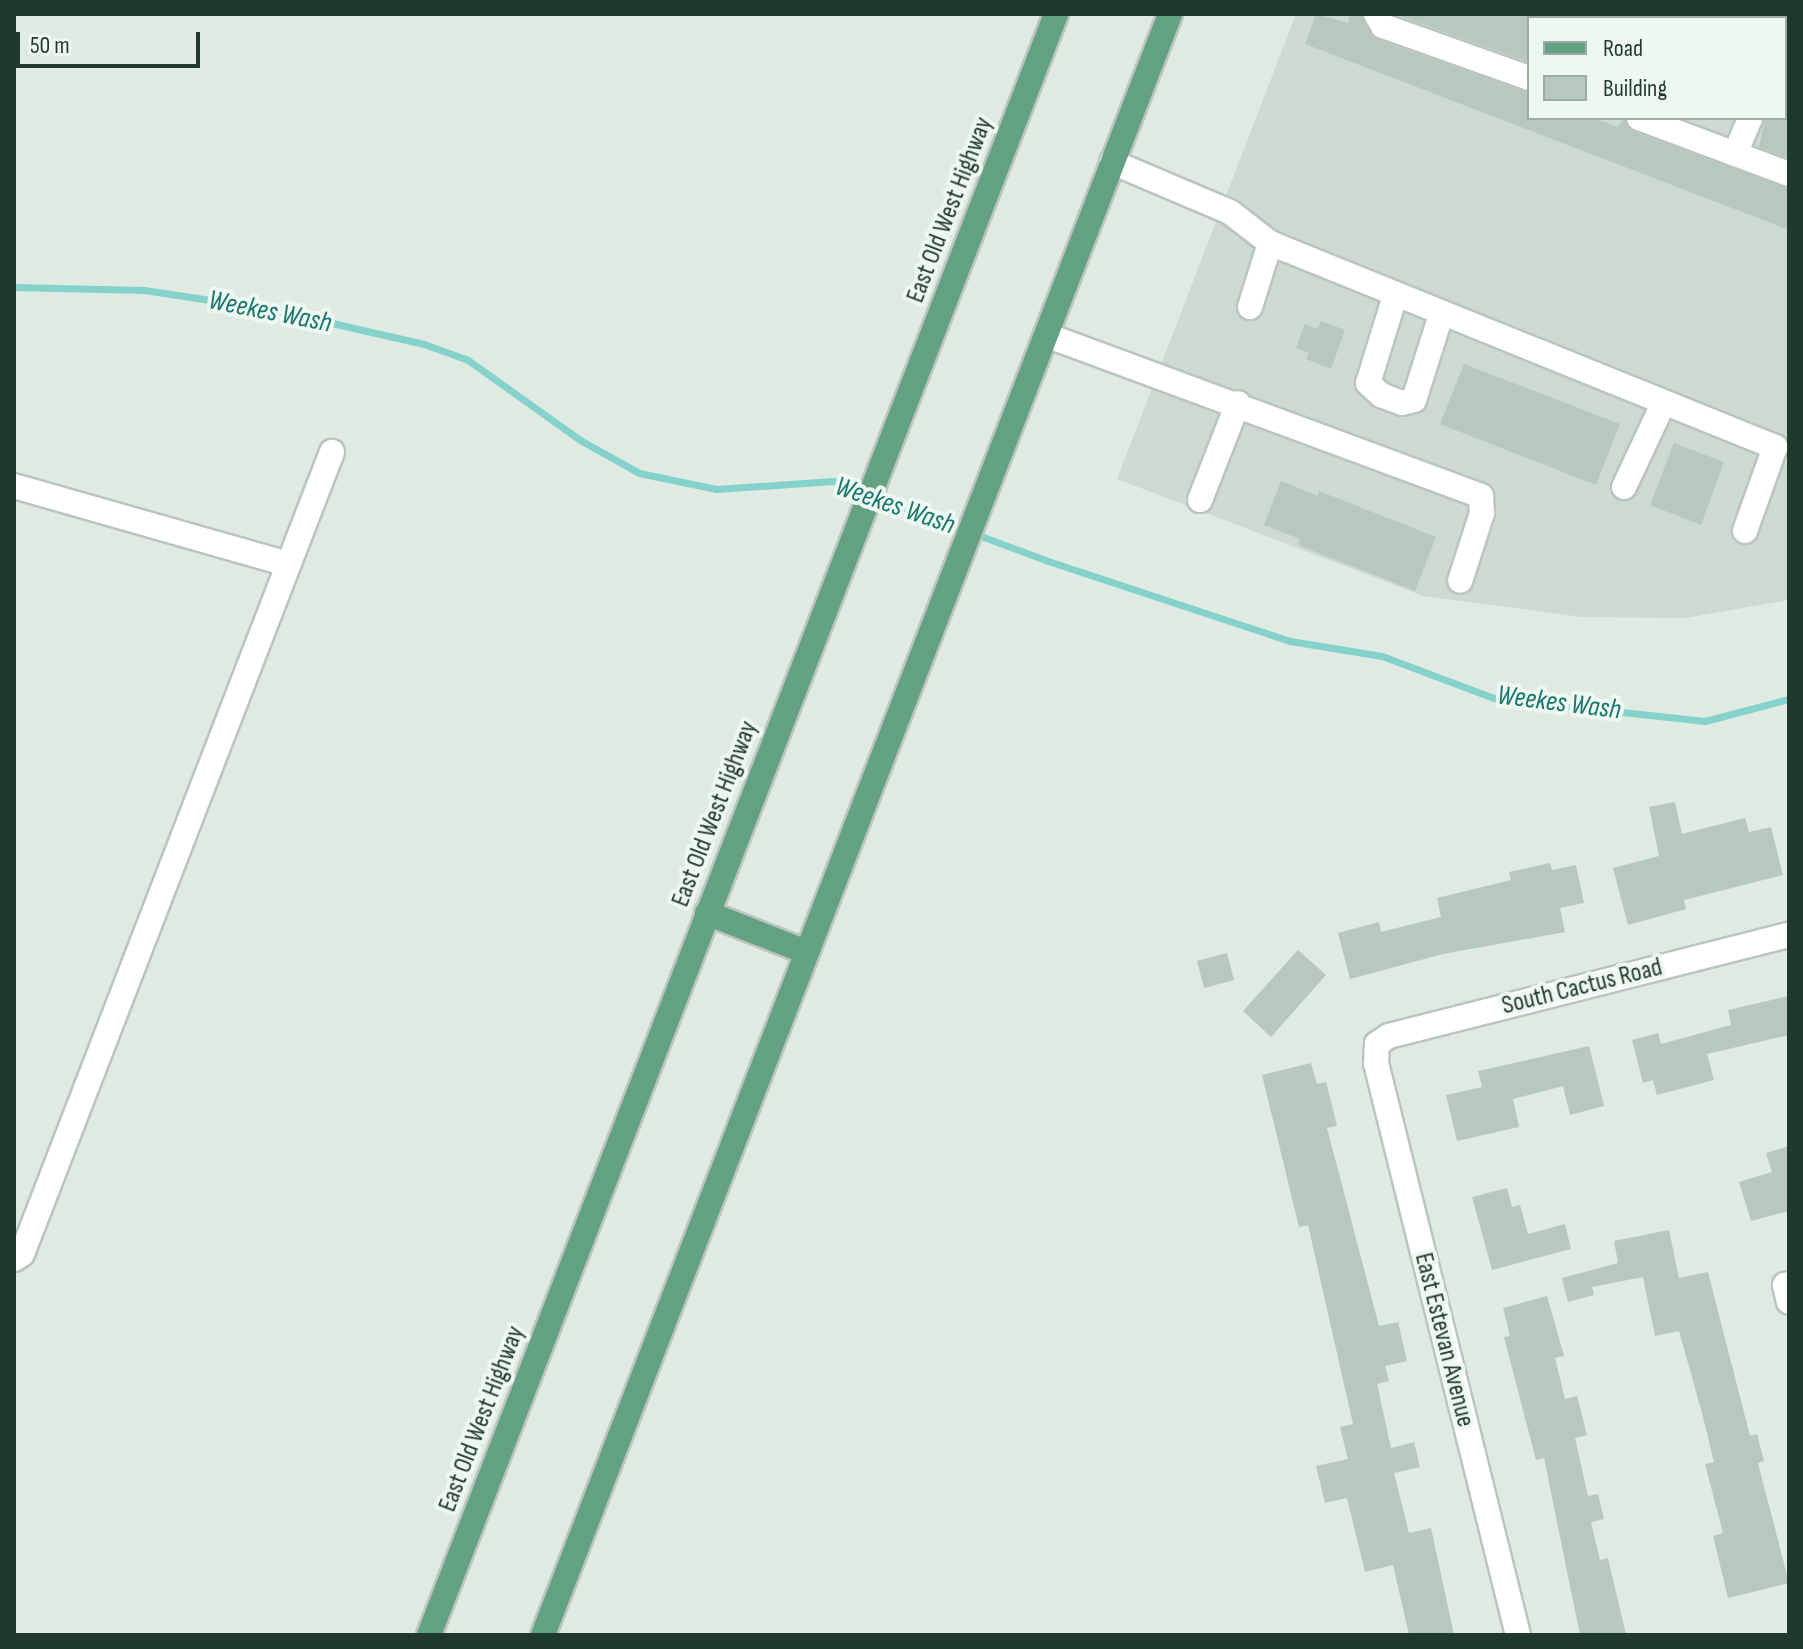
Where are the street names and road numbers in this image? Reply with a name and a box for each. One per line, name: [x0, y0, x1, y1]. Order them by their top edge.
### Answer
street label: East Old West Highway: [900, 113, 1000, 307]
street label: East Old West Highway: [665, 717, 765, 911]
street label: South Cactus Road: [1499, 952, 1665, 1022]
street label: East Estevan Avenue: [1407, 1250, 1481, 1430]
street label: East Old West Highway: [432, 1322, 532, 1516]

